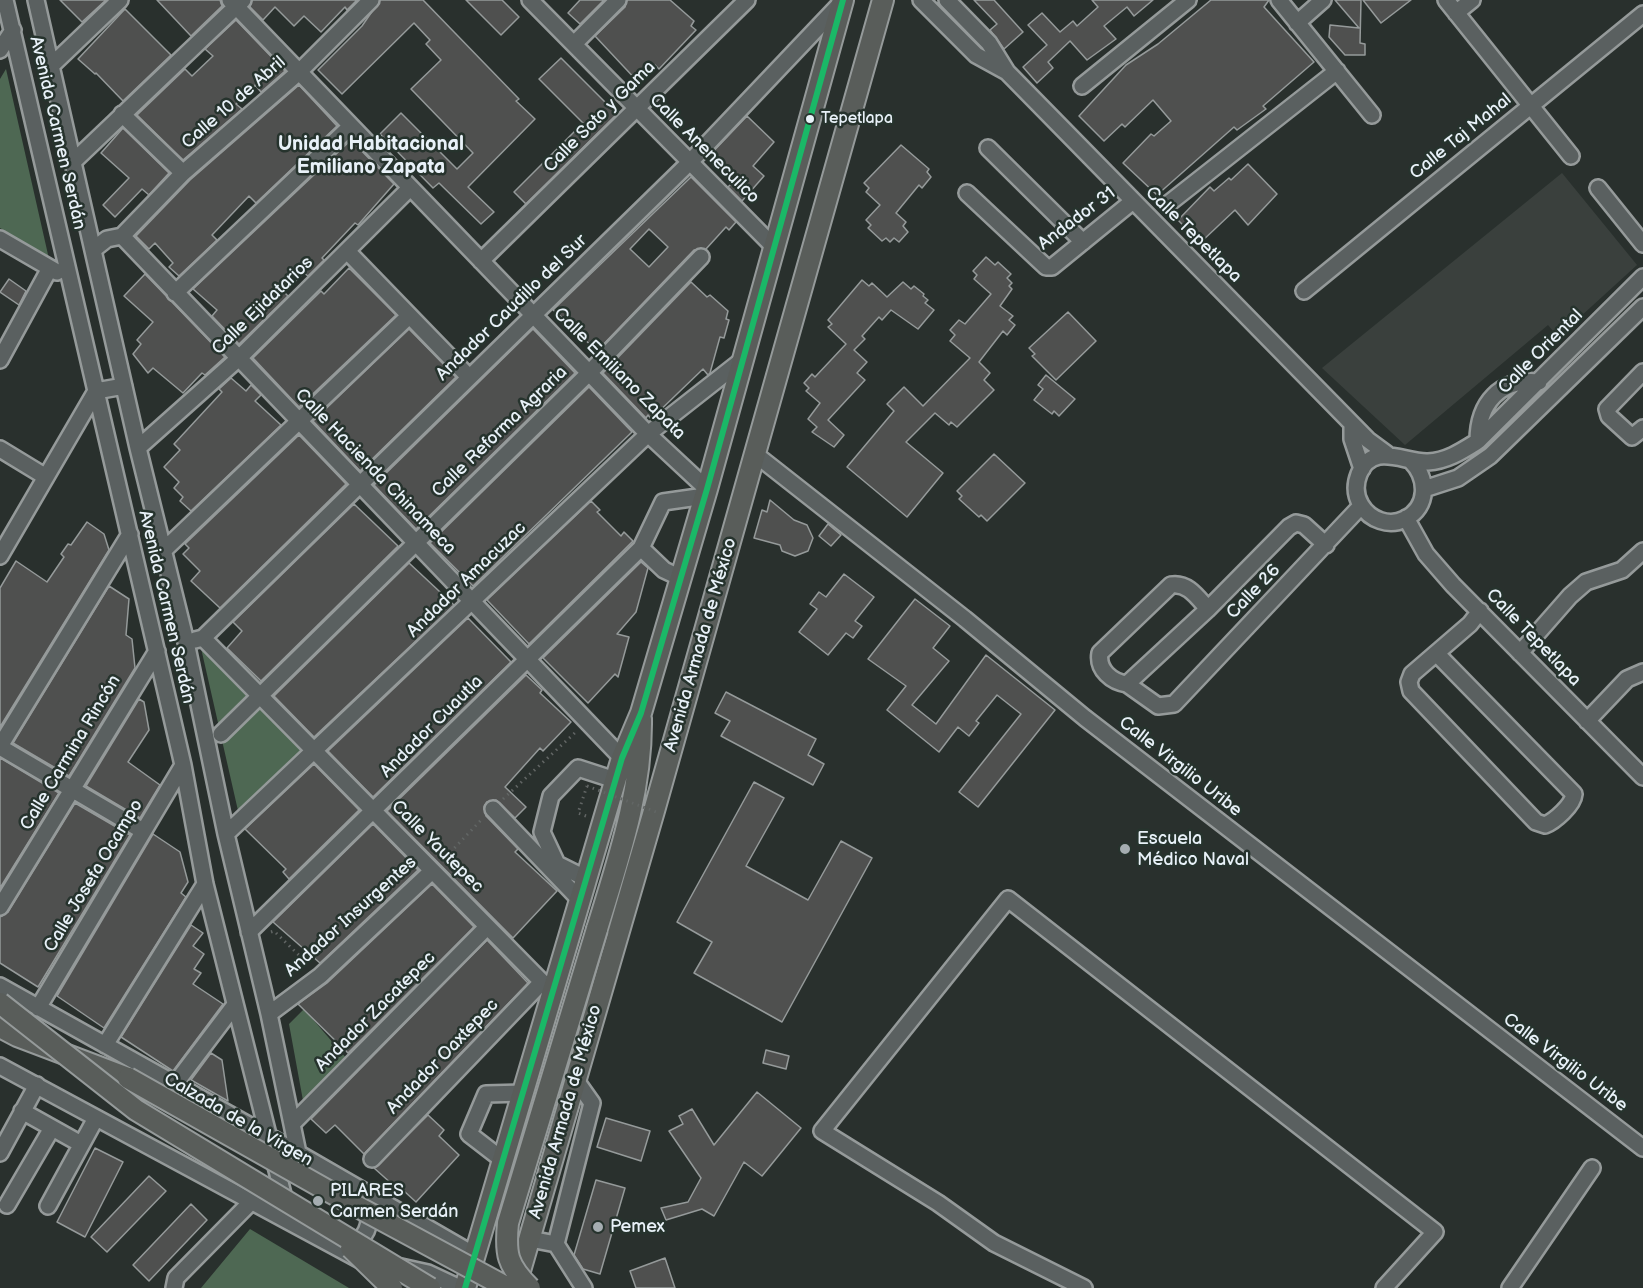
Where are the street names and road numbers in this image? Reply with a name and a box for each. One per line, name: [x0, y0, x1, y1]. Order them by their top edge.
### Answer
street label: Avenida Carmen Serdán: [24, 34, 90, 232]
street label: Calle 10 de Abril: [178, 52, 290, 154]
street label: Calle Soto y Gama: [540, 57, 660, 177]
street label: Calle Taj Mahal: [1406, 89, 1516, 185]
street label: Calle Anenecuilco: [645, 90, 763, 208]
street label: Calle Tepetlapa: [1140, 182, 1246, 288]
street label: Andador 31: [1034, 183, 1120, 255]
street label: Andador Caudillo del Sur: [432, 230, 592, 386]
street label: Calle Ejidatarios: [208, 252, 318, 360]
street label: Calle Emiliano Zapata: [548, 303, 690, 445]
street label: Calle Oriental: [1494, 305, 1588, 399]
street label: Calle Reforma Agraria: [428, 362, 572, 502]
street label: Calle Hacienda Chinameca: [290, 385, 460, 559]
street label: Avenida Carmen Serdán: [133, 508, 199, 706]
street label: Andador Amacuzac: [403, 518, 531, 642]
street label: Avenida Armada de México: [660, 535, 742, 755]
street label: Calle 26: [1223, 560, 1285, 624]
street label: Calle Tepetlapa: [1481, 585, 1585, 691]
street label: Calle Carmina Rincón: [16, 671, 126, 835]
street label: Andador Cuautla: [376, 671, 488, 783]
street label: Calle Virgilio Uribe: [1114, 712, 1246, 822]
street label: Calle Josefa Ocampo: [40, 796, 148, 956]
street label: Calle Yautepec: [386, 796, 488, 898]
street label: Andador Insurgentes: [281, 852, 421, 982]
street label: Andador Zacatepec: [311, 947, 441, 1077]
street label: Andador Oaxtepec: [382, 995, 504, 1119]
street label: Avenida Armada de México: [525, 1002, 607, 1222]
street label: Calle Virgilio Uribe: [1498, 1009, 1632, 1117]
street label: Calzada de la Virgen: [160, 1069, 316, 1171]

